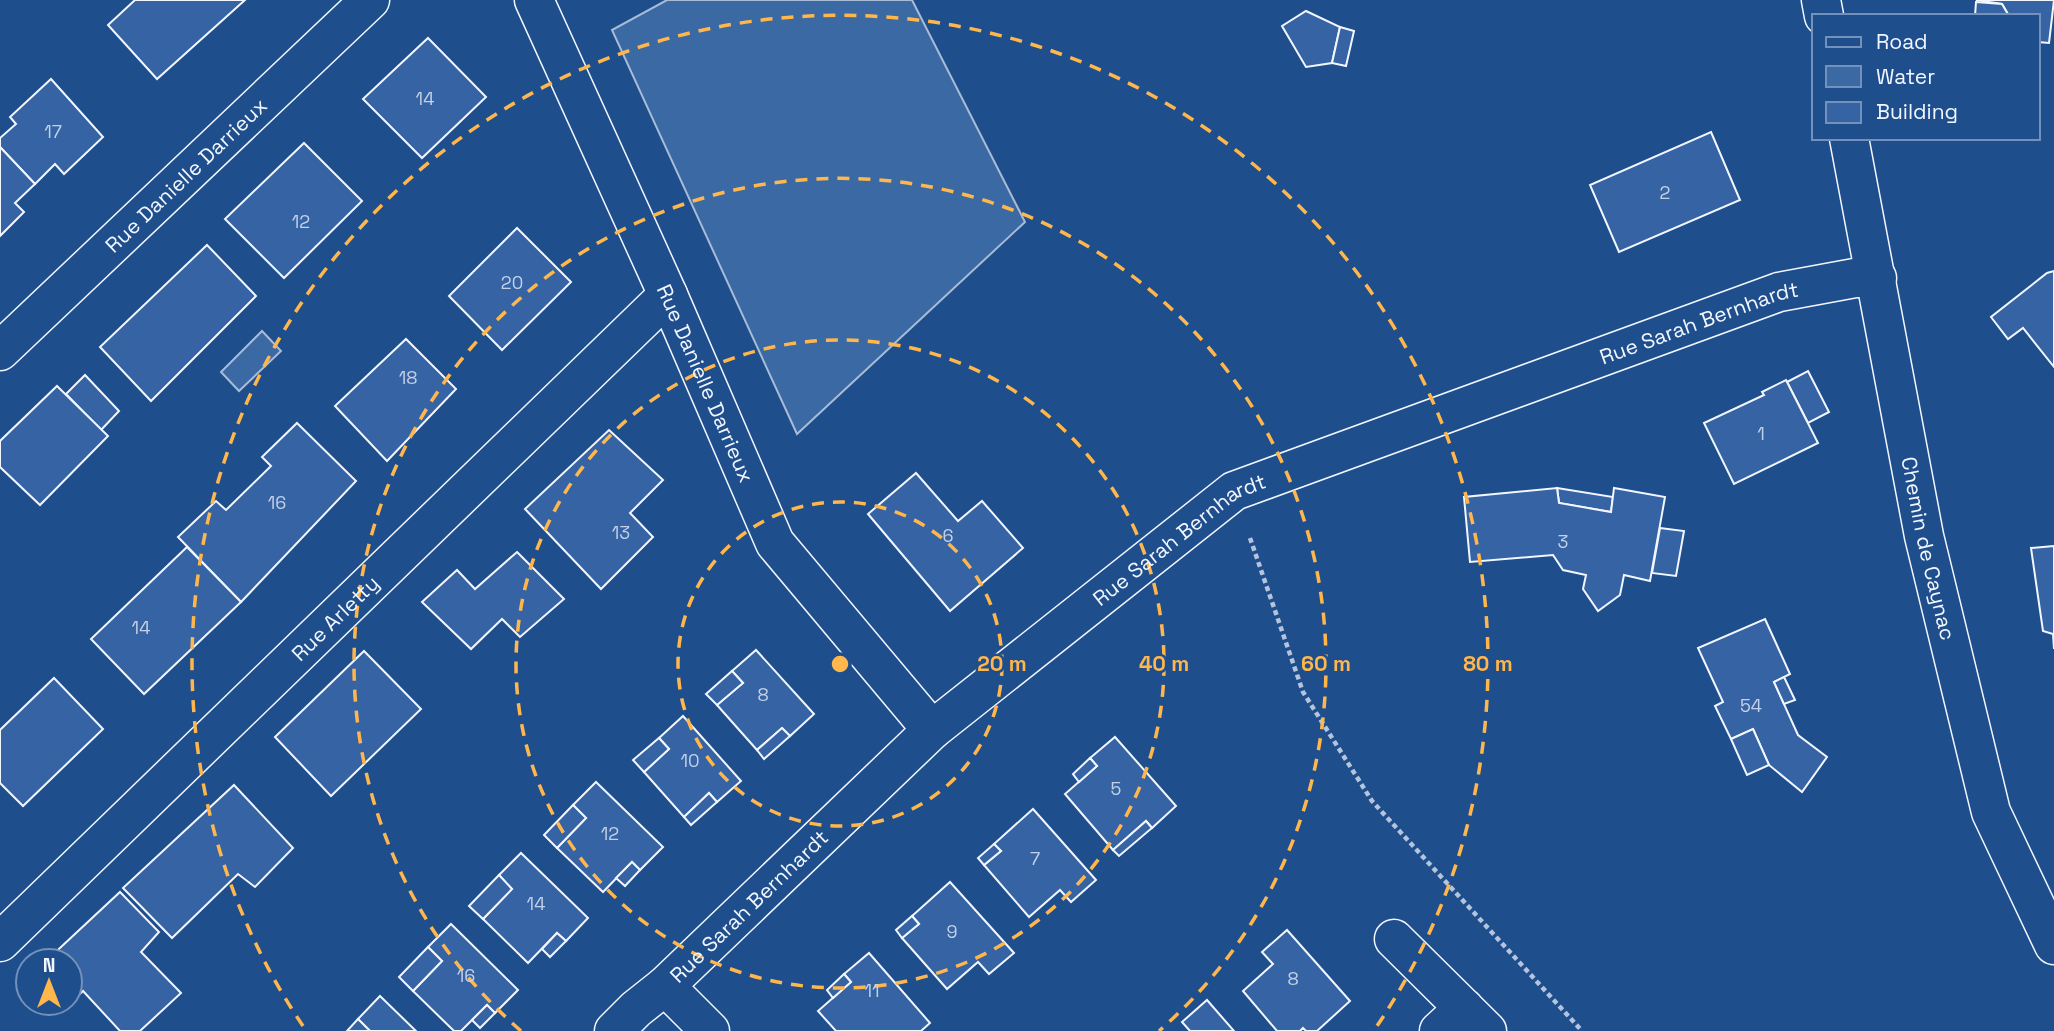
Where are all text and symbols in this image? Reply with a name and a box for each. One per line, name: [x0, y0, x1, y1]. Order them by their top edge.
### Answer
legend: [1812, 14, 2040, 140]
text: Road: [1876, 28, 1928, 55]
text: Water: [1876, 63, 1935, 90]
house number: 14: [416, 87, 434, 110]
street label: Rue Danielle Darrieux: [99, 92, 272, 258]
text: Building: [1876, 98, 1958, 125]
house number: 17: [44, 120, 62, 143]
house number: 2: [1660, 181, 1670, 204]
house number: 12: [292, 210, 310, 233]
house number: 20: [501, 271, 523, 294]
street label: Rue Sarah Bernhardt: [1596, 275, 1801, 370]
street label: Rue Danielle Darrieux: [651, 280, 761, 486]
house number: 18: [399, 366, 417, 389]
house number: 1: [1757, 422, 1765, 445]
street label: Chemin de Caynac: [1896, 454, 1962, 643]
street label: Rue Sarah Bernhardt: [1087, 467, 1269, 611]
house number: 16: [268, 491, 286, 514]
house number: 13: [612, 521, 630, 544]
house number: 6: [942, 524, 954, 547]
house number: 3: [1558, 530, 1568, 553]
street label: Rue Arletty: [285, 569, 384, 666]
house number: 14: [132, 616, 150, 639]
text: 20 m: [977, 650, 1027, 677]
text: 40 m: [1139, 650, 1189, 677]
text: 60 m: [1301, 650, 1351, 677]
text: 80 m: [1463, 650, 1513, 677]
centre of rings: [828, 652, 852, 676]
house number: 8: [757, 683, 769, 706]
house number: 54: [1740, 694, 1762, 717]
house number: 10: [680, 749, 700, 772]
house number: 5: [1111, 777, 1121, 800]
house number: 12: [601, 822, 619, 845]
street label: Rue Sarah Bernhardt: [664, 824, 834, 988]
house number: 7: [1030, 847, 1040, 870]
house number: 14: [527, 892, 545, 915]
house number: 9: [946, 920, 958, 943]
north arrow: [14, 947, 84, 1017]
text: N: [43, 953, 55, 978]
house number: 16: [457, 964, 475, 987]
house number: 8: [1287, 967, 1299, 990]
house number: 11: [864, 979, 880, 1002]

